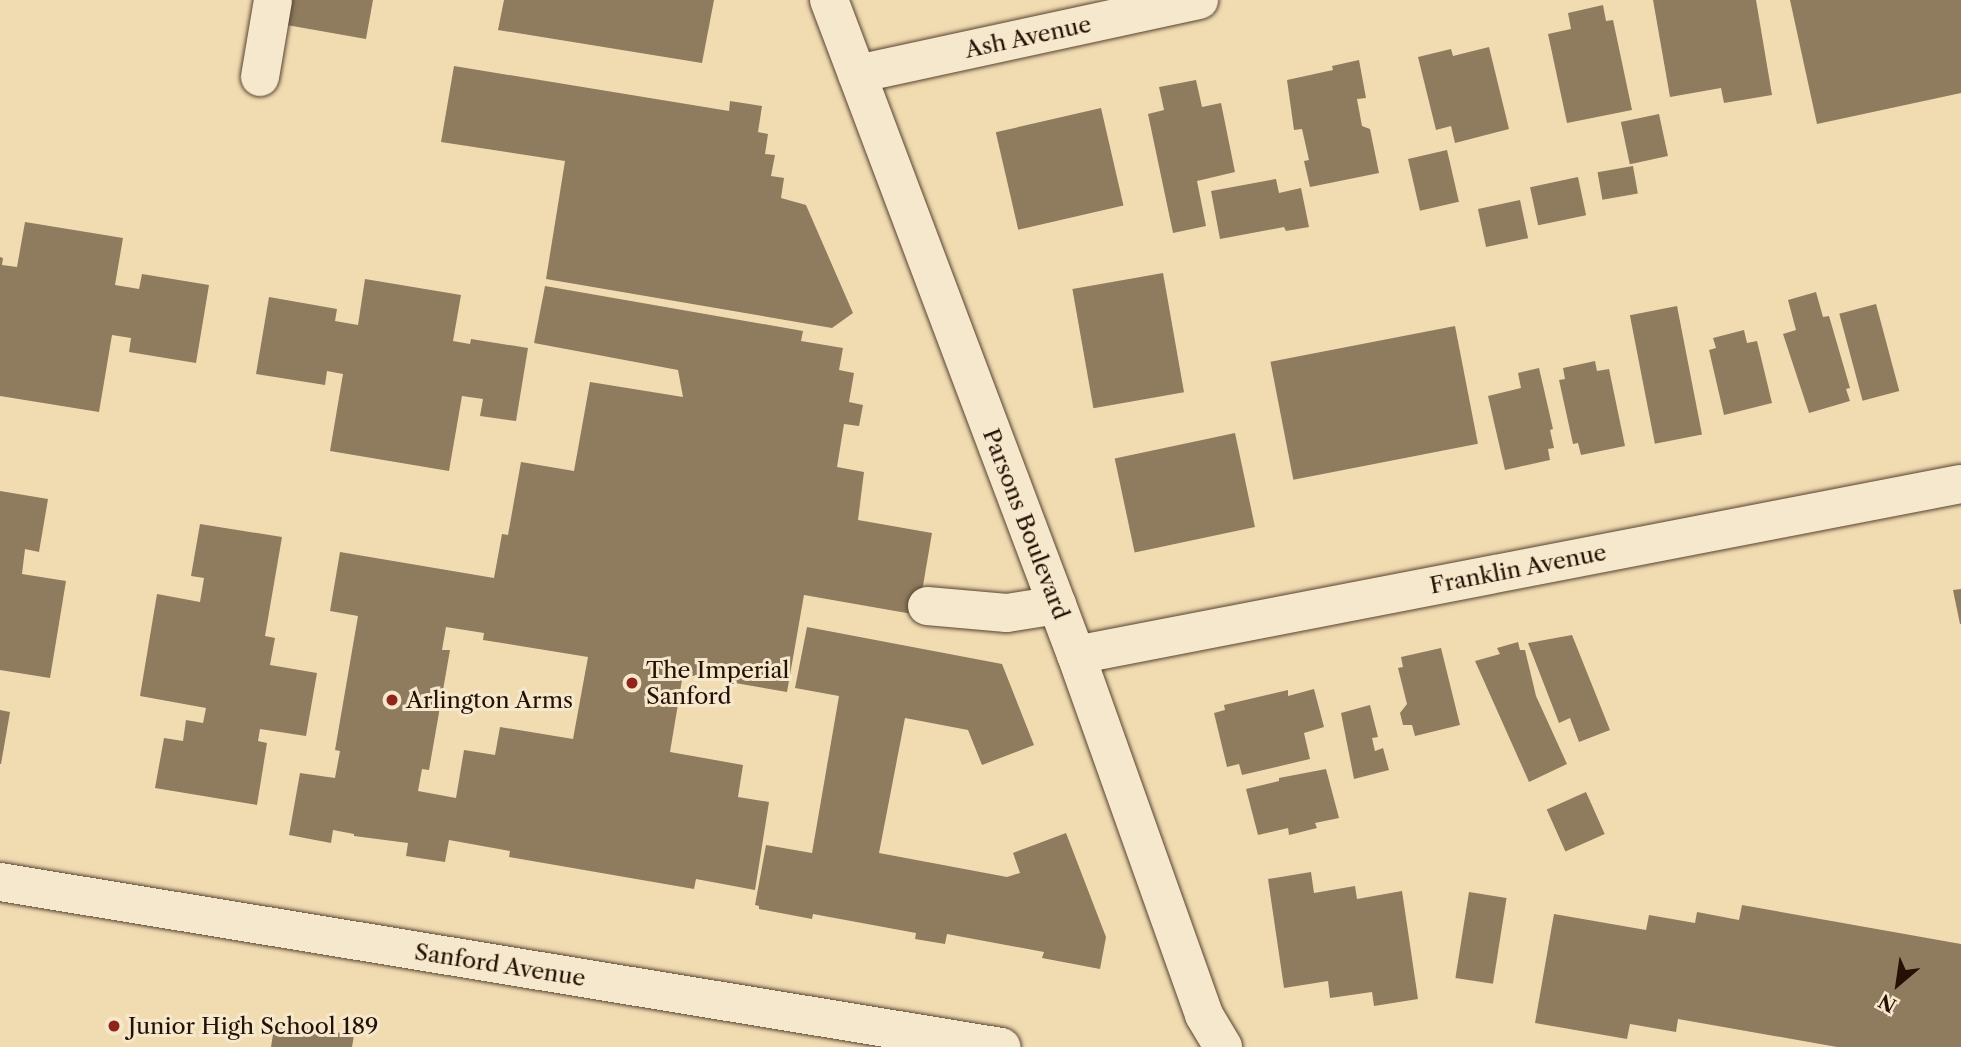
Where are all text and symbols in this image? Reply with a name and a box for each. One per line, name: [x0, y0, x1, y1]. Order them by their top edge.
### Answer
street label: Ash Avenue: [962, 10, 1094, 64]
street label: Parsons Boulevard: [977, 425, 1075, 623]
street label: Franklin Avenue: [1427, 538, 1609, 600]
place label: The Imperial Sanford: [646, 656, 789, 710]
marker: The Imperial Sanford: [624, 675, 640, 691]
place label: Arlington Arms: [406, 686, 574, 714]
marker: Arlington Arms: [384, 692, 400, 708]
street label: Sanford Avenue: [412, 938, 588, 992]
north arrow: [1863, 949, 1933, 1019]
text: N: [1875, 989, 1900, 1017]
place label: Junior High School 189: [128, 1012, 379, 1040]
marker: Junior High School 189: [106, 1018, 122, 1034]

